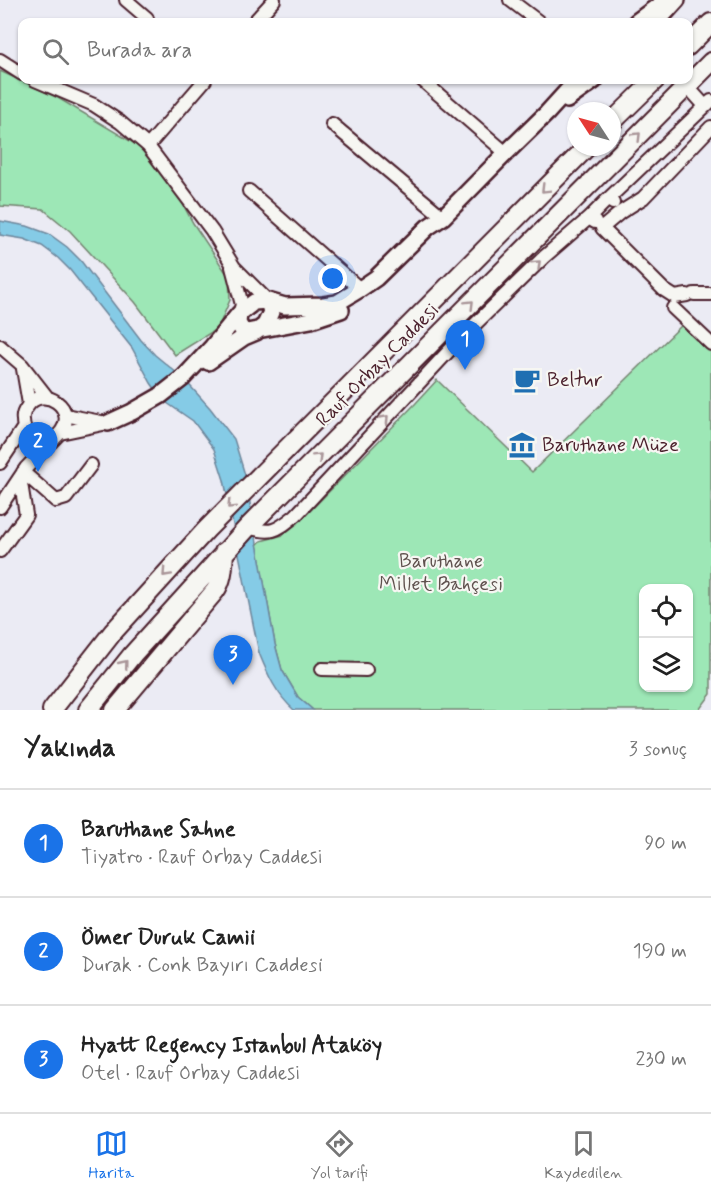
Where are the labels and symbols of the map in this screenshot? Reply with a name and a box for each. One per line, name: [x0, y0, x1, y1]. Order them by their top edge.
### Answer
north arrow: [567, 102, 621, 156]
one-way arrow: [630, 133, 641, 144]
one-way arrow: [542, 181, 553, 192]
one-way arrow: [529, 260, 540, 271]
your location: [318, 264, 347, 293]
street label: Rauf Orbay Caddesi: [310, 297, 446, 433]
one-way arrow: [463, 301, 474, 312]
pin: 1: [446, 320, 484, 370]
cafe icon: Beltur: [512, 365, 542, 395]
place label: Beltur: [547, 367, 603, 394]
one-way arrow: [378, 415, 389, 426]
pin: 2: [18, 422, 57, 472]
museum icon: Baruthane Müze: [507, 430, 537, 460]
place label: Baruthane Müze: [542, 432, 679, 459]
one-way arrow: [310, 454, 321, 465]
one-way arrow: [227, 498, 238, 509]
park label: Baruthane Millet Bahçesi: [379, 548, 503, 598]
one-way arrow: [162, 567, 173, 577]
pin: 3: [214, 636, 252, 685]
one-way arrow: [117, 660, 128, 671]

